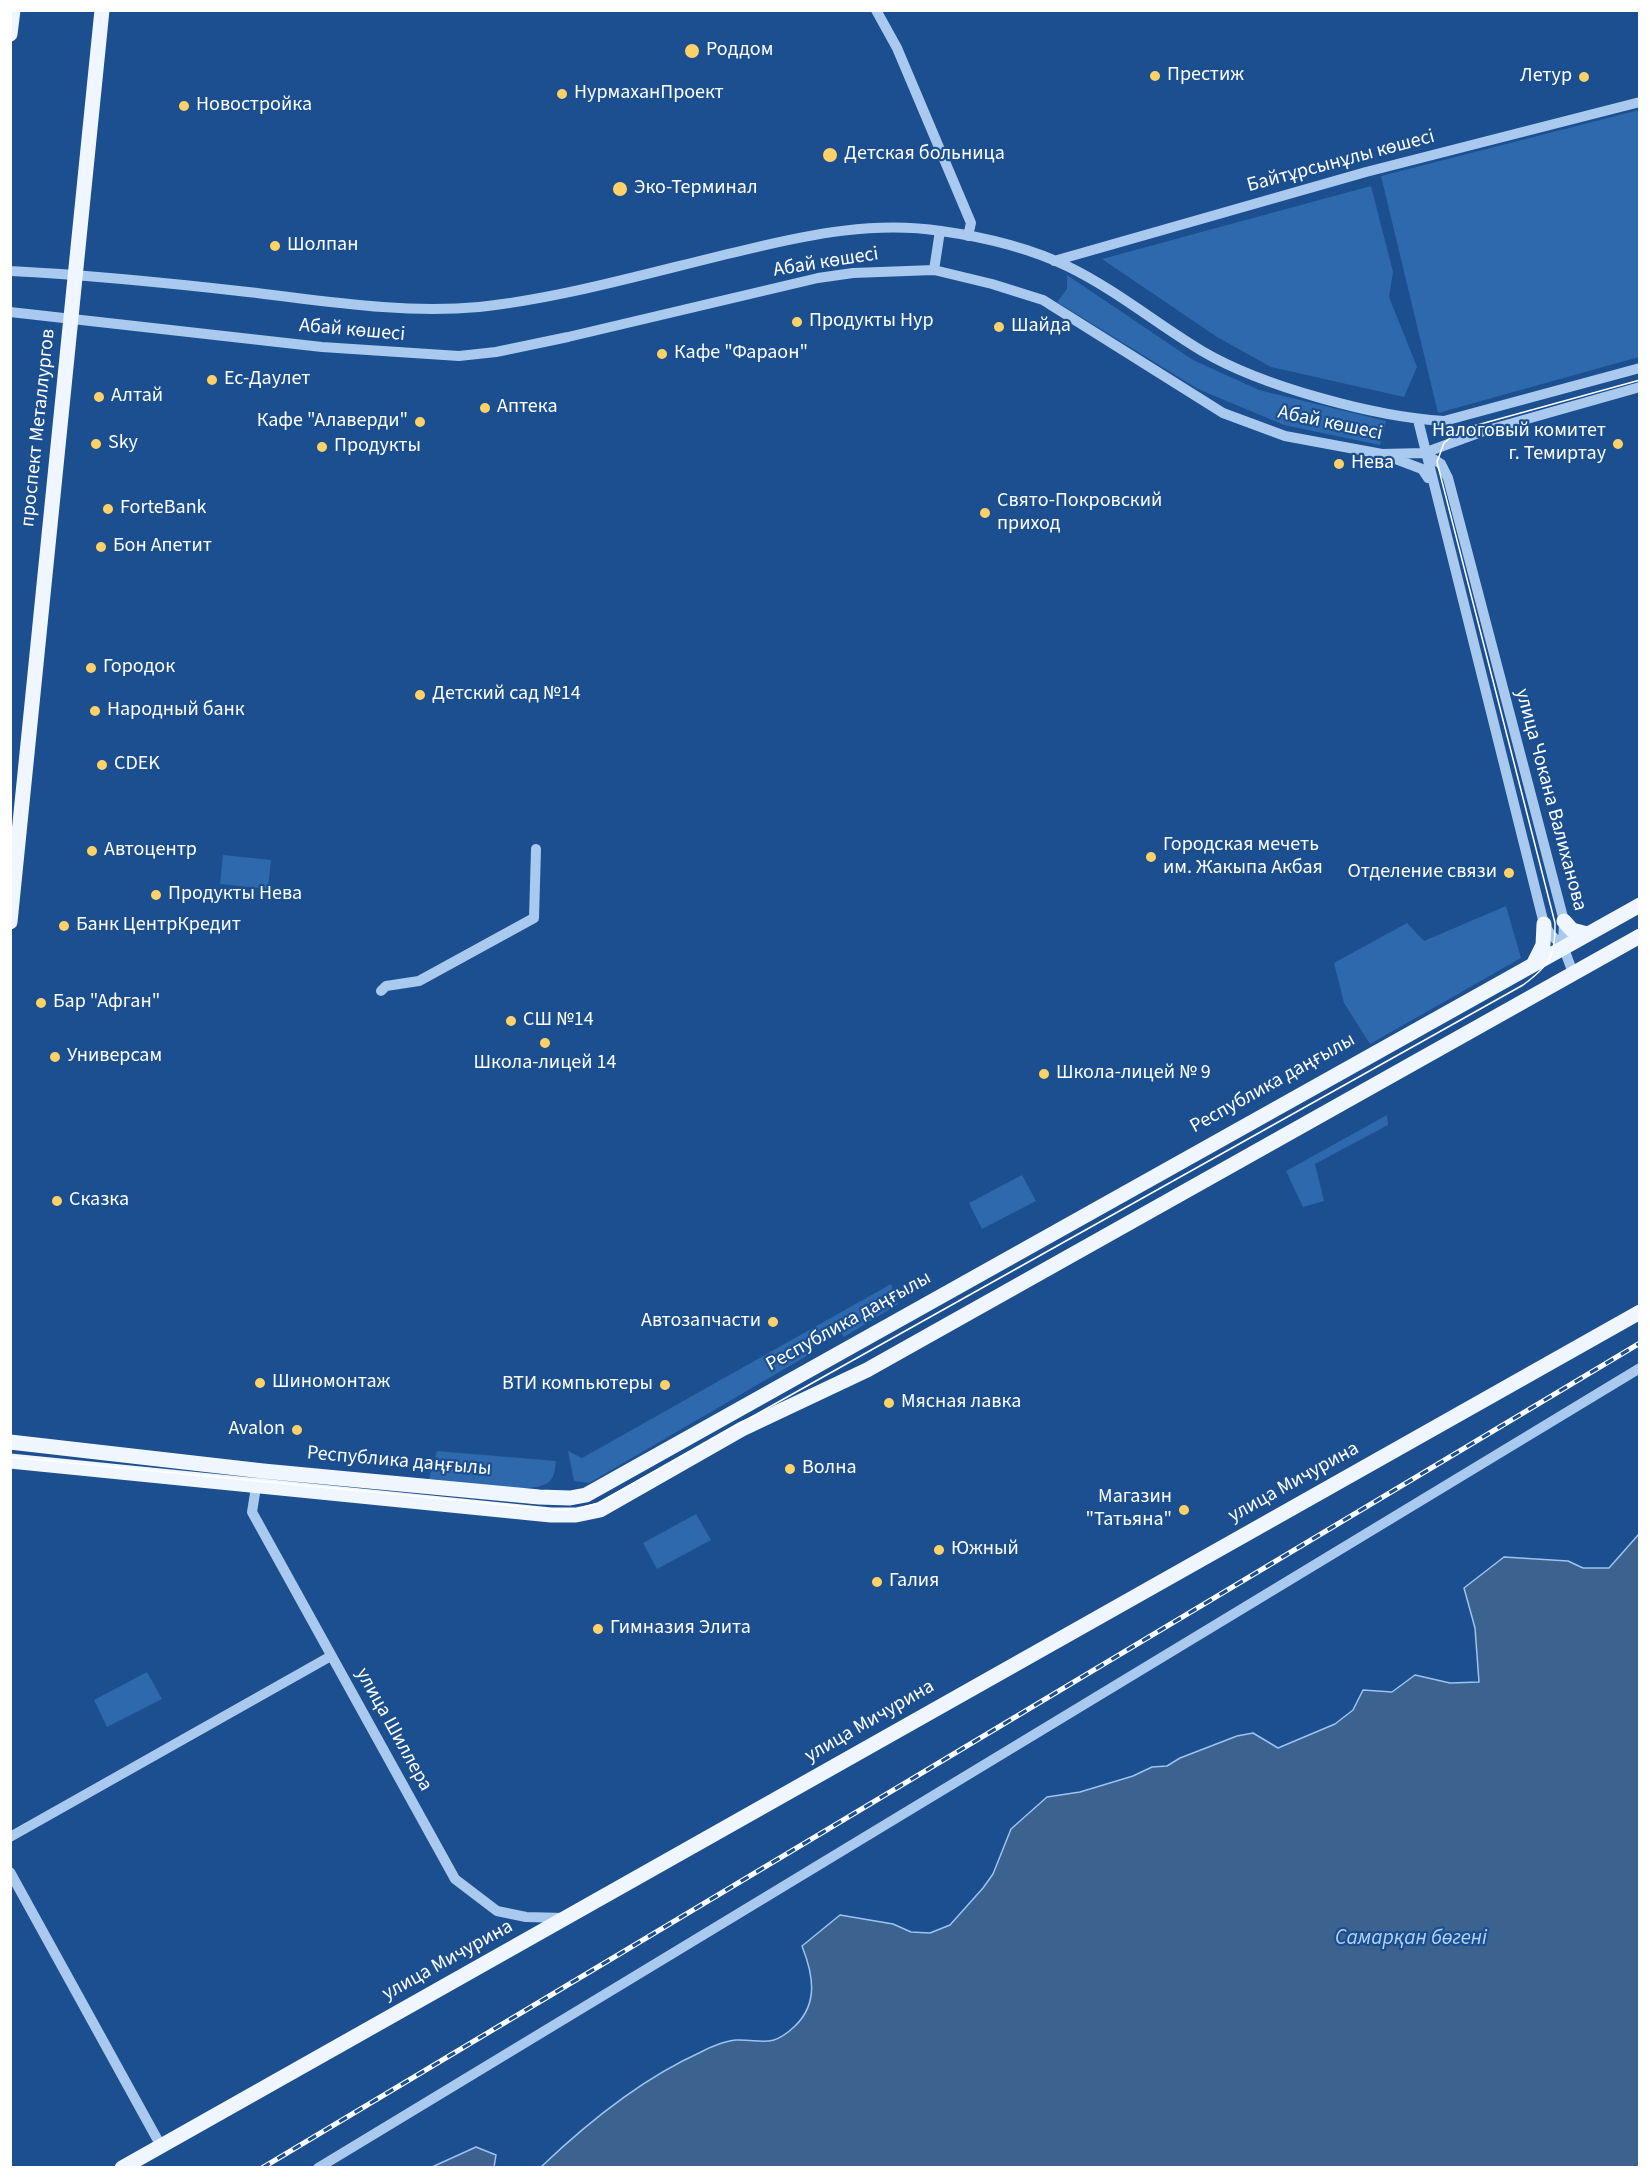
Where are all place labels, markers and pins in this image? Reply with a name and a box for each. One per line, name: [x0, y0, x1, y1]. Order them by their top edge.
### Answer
place label: Роддом: [706, 39, 773, 63]
marker: Роддом: [683, 42, 701, 60]
place label: Престиж: [1167, 64, 1244, 88]
place label: Летур: [1520, 65, 1572, 89]
marker: Престиж: [1148, 69, 1162, 83]
marker: Летур: [1577, 70, 1591, 84]
place label: НурмаханПроект: [574, 82, 724, 106]
marker: НурмаханПроект: [555, 87, 569, 101]
place label: Новостройка: [196, 94, 312, 118]
marker: Новостройка: [177, 99, 191, 113]
place label: Детская больница: [844, 143, 1005, 167]
marker: Детская больница: [821, 146, 839, 164]
place label: Эко-Терминал: [634, 177, 758, 201]
marker: Эко-Терминал: [611, 180, 629, 198]
place label: Шолпан: [287, 234, 358, 258]
marker: Шолпан: [268, 239, 282, 253]
place label: Продукты Нур: [809, 310, 933, 334]
marker: Продукты Нур: [790, 315, 804, 329]
place label: Шайда: [1011, 315, 1071, 339]
marker: Шайда: [992, 320, 1006, 334]
place label: Кафе "Фараон": [674, 342, 808, 366]
marker: Кафе "Фараон": [655, 347, 669, 361]
place label: Ес-Даулет: [224, 368, 310, 392]
marker: Ес-Даулет: [205, 373, 219, 387]
place label: Алтай: [111, 385, 163, 409]
marker: Алтай: [92, 390, 106, 404]
place label: Аптека: [497, 396, 558, 420]
marker: Аптека: [478, 401, 492, 415]
place label: Кафе "Алаверди": [257, 410, 408, 434]
marker: Кафе "Алаверди": [413, 415, 427, 429]
place label: Налоговый комитет г. Темиртау: [1432, 420, 1606, 467]
place label: Sky: [108, 432, 138, 456]
place label: Продукты: [334, 435, 421, 459]
marker: Sky: [89, 437, 103, 451]
marker: Налоговый комитет г. Темиртау: [1611, 437, 1625, 451]
marker: Продукты: [315, 440, 329, 454]
place label: Нева: [1351, 452, 1394, 476]
marker: Нева: [1332, 457, 1346, 471]
place label: Свято-Покровский приход: [997, 490, 1162, 537]
place label: ForteBank: [120, 497, 206, 521]
marker: ForteBank: [101, 502, 115, 516]
marker: Свято-Покровский приход: [978, 506, 992, 520]
place label: Бон Апетит: [113, 535, 212, 559]
marker: Бон Апетит: [94, 540, 108, 554]
place label: Городок: [103, 656, 175, 680]
marker: Городок: [84, 661, 98, 675]
place label: Детский сад №14: [432, 683, 581, 707]
marker: Детский сад №14: [413, 688, 427, 702]
place label: Народный банк: [107, 699, 245, 723]
marker: Народный банк: [88, 704, 102, 718]
place label: CDEK: [114, 753, 160, 777]
marker: CDEK: [95, 758, 109, 772]
place label: Городская мечеть им. Жакыпа Акбая: [1163, 834, 1323, 881]
place label: Автоцентр: [104, 839, 197, 863]
marker: Автоцентр: [85, 844, 99, 858]
marker: Городская мечеть им. Жакыпа Акбая: [1144, 850, 1158, 864]
place label: Отделение связи: [1348, 861, 1497, 885]
marker: Отделение связи: [1502, 866, 1516, 880]
place label: Продукты Нева: [168, 883, 302, 907]
marker: Продукты Нева: [149, 888, 163, 902]
place label: Банк ЦентрКредит: [76, 914, 241, 938]
marker: Банк ЦентрКредит: [57, 919, 71, 933]
place label: Бар "Афган": [53, 991, 160, 1015]
marker: Бар "Афган": [34, 996, 48, 1010]
place label: СШ №14: [523, 1009, 594, 1033]
marker: СШ №14: [504, 1014, 518, 1028]
marker: Школа-лицей 14: [538, 1036, 552, 1050]
place label: Универсам: [67, 1045, 162, 1069]
marker: Универсам: [48, 1050, 62, 1064]
place label: Школа-лицей 14: [474, 1052, 616, 1076]
place label: Школа-лицей № 9: [1056, 1062, 1211, 1086]
marker: Школа-лицей № 9: [1037, 1067, 1051, 1081]
place label: Сказка: [69, 1189, 129, 1213]
marker: Сказка: [50, 1194, 64, 1208]
place label: Автозапчасти: [641, 1310, 761, 1334]
marker: Автозапчасти: [766, 1315, 780, 1329]
place label: Шиномонтаж: [272, 1371, 390, 1395]
place label: ВТИ компьютеры: [502, 1373, 653, 1397]
marker: Шиномонтаж: [253, 1376, 267, 1390]
marker: ВТИ компьютеры: [658, 1378, 672, 1392]
place label: Мясная лавка: [901, 1391, 1021, 1415]
marker: Мясная лавка: [882, 1396, 896, 1410]
place label: Avalon: [228, 1418, 285, 1442]
marker: Avalon: [290, 1423, 304, 1437]
place label: Волна: [802, 1457, 857, 1481]
marker: Волна: [783, 1462, 797, 1476]
place label: Магазин "Татьяна": [1085, 1486, 1172, 1533]
marker: Магазин "Татьяна": [1177, 1503, 1191, 1517]
place label: Южный: [951, 1538, 1019, 1562]
marker: Южный: [932, 1543, 946, 1557]
place label: Галия: [889, 1570, 939, 1594]
marker: Галия: [870, 1575, 884, 1589]
place label: Гимназия Элита: [610, 1617, 751, 1641]
marker: Гимназия Элита: [591, 1622, 605, 1636]

